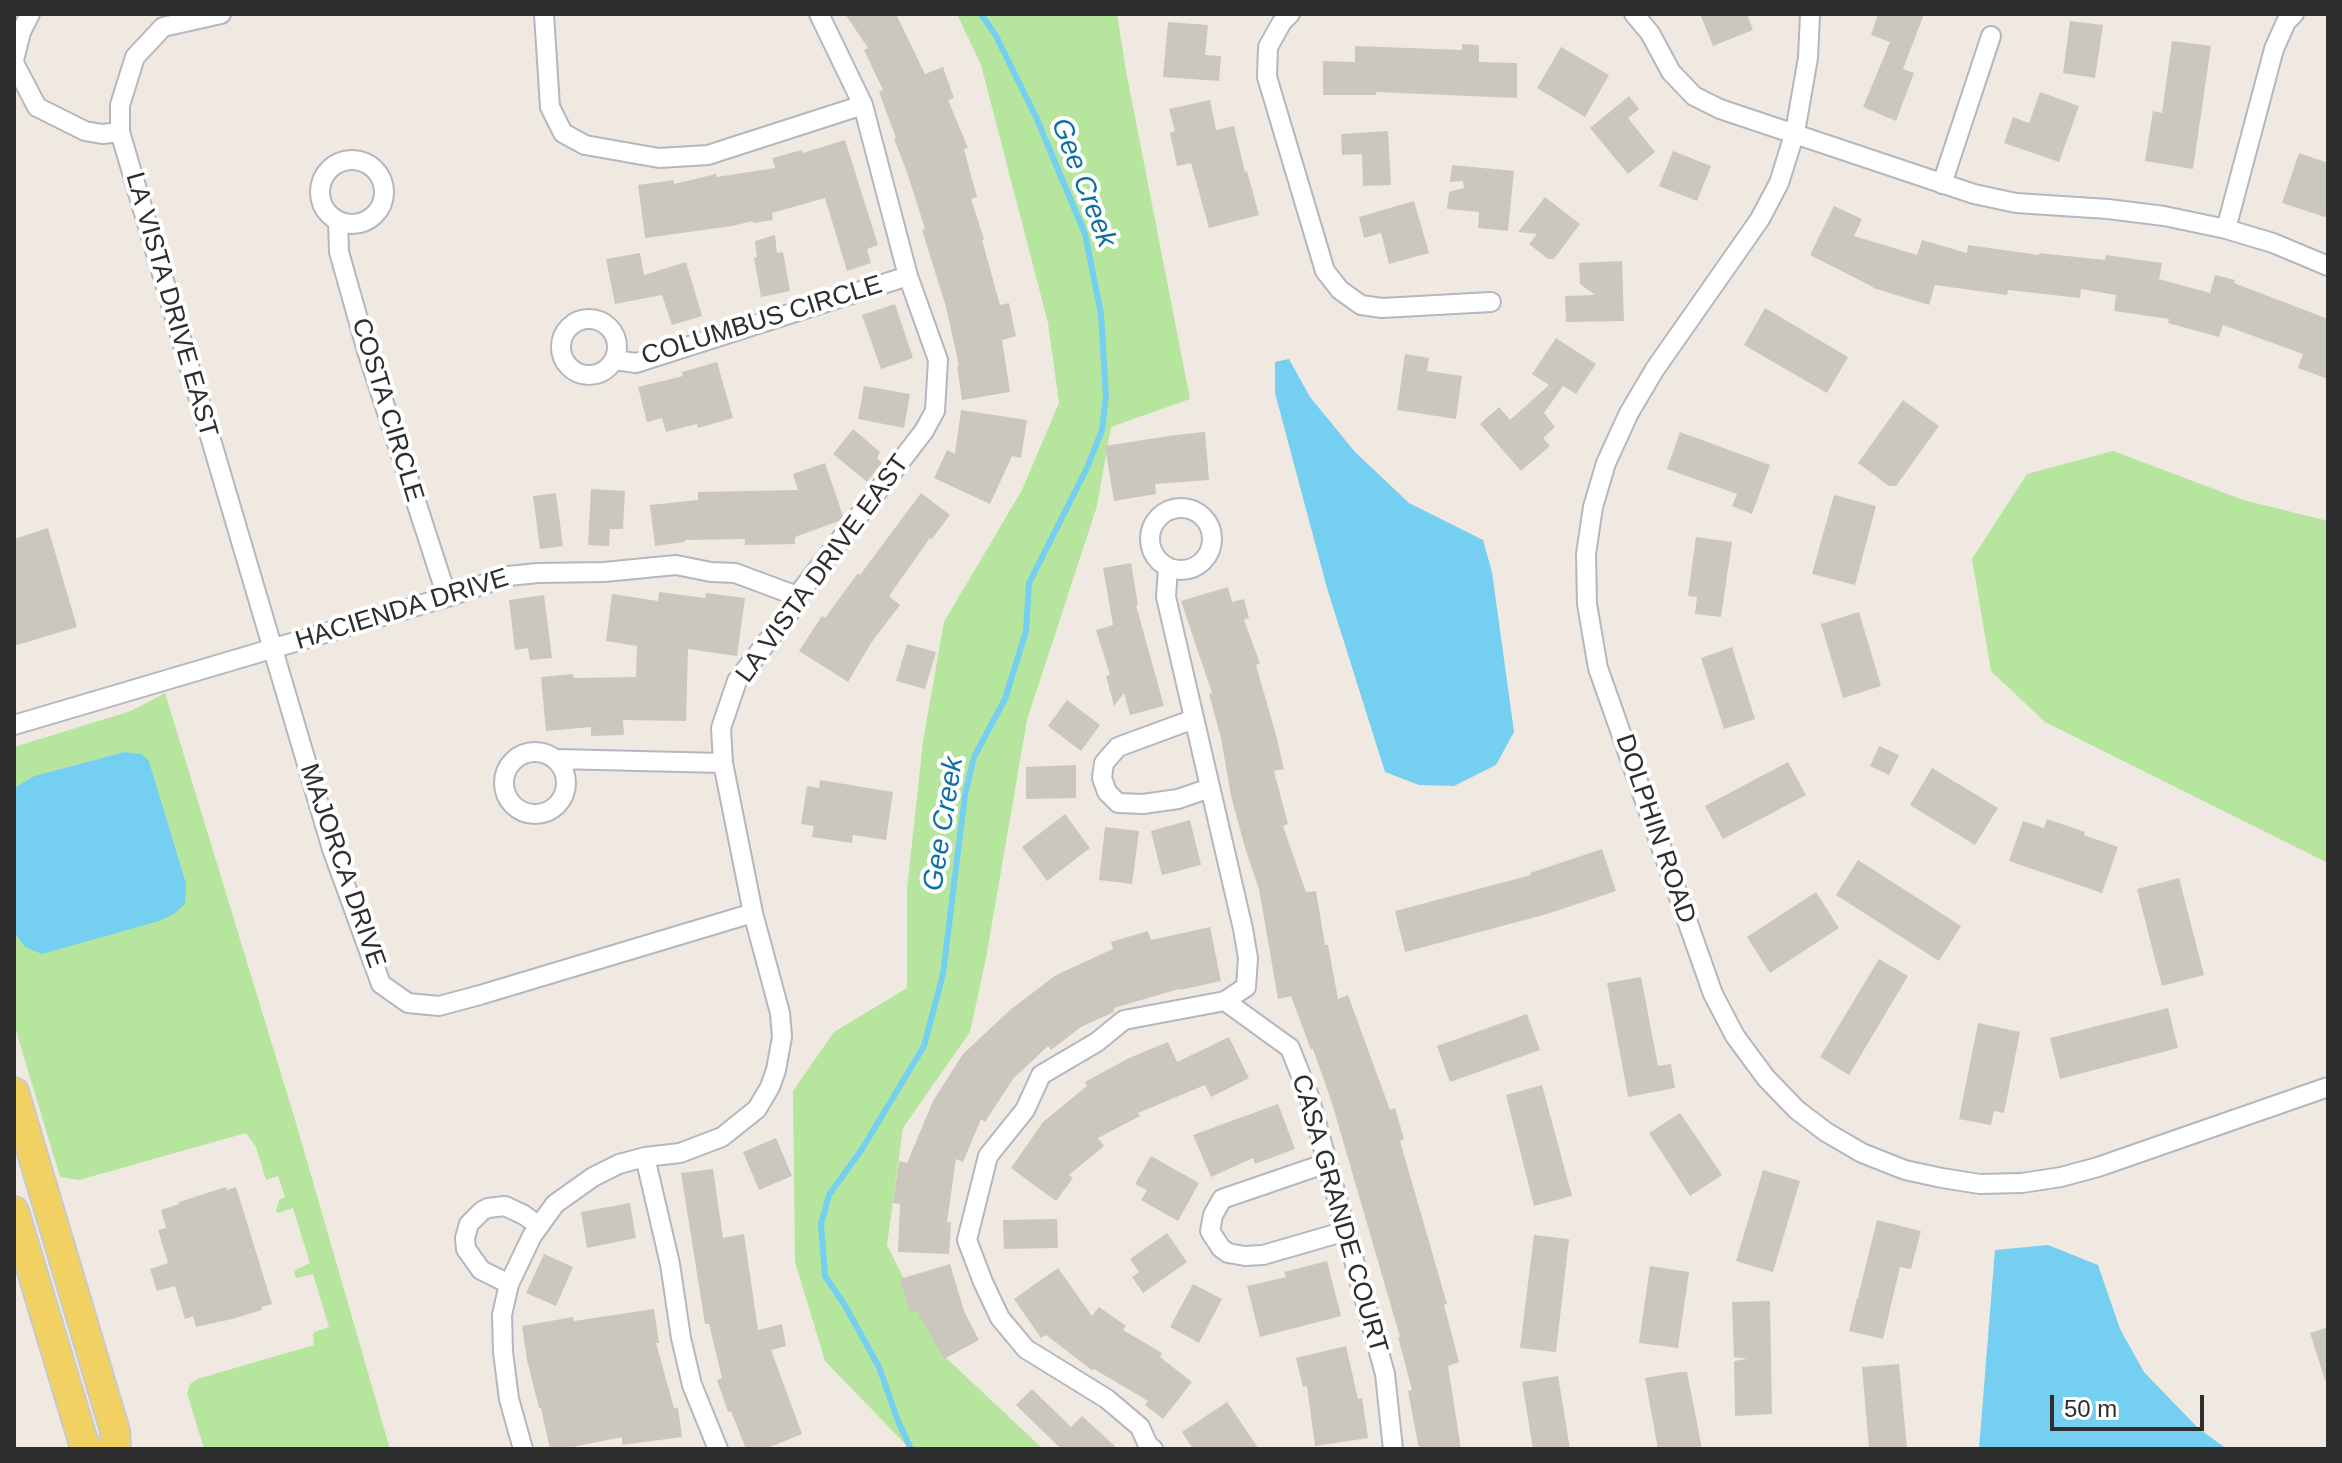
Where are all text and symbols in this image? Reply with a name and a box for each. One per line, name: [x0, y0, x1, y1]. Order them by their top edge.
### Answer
water label: Gee Creek: [1043, 114, 1123, 252]
street label: LA VISTA DRIVE EAST: [118, 169, 224, 441]
street label: COLUMBUS CIRCLE: [638, 270, 886, 372]
street label: COSTA CIRCLE: [344, 314, 430, 506]
street label: LA VISTA DRIVE EAST: [730, 449, 916, 689]
street label: HACIENDA DRIVE: [292, 563, 512, 657]
street label: DOLPHIN ROAD: [1608, 730, 1702, 928]
water label: Gee Creek: [917, 755, 971, 893]
street label: MAJORCA DRIVE: [292, 760, 392, 972]
street label: CASA GRANDE COURT: [1284, 1071, 1394, 1357]
scale bar: [2054, 1379, 2208, 1429]
text: 50 m: [2064, 1395, 2117, 1422]

